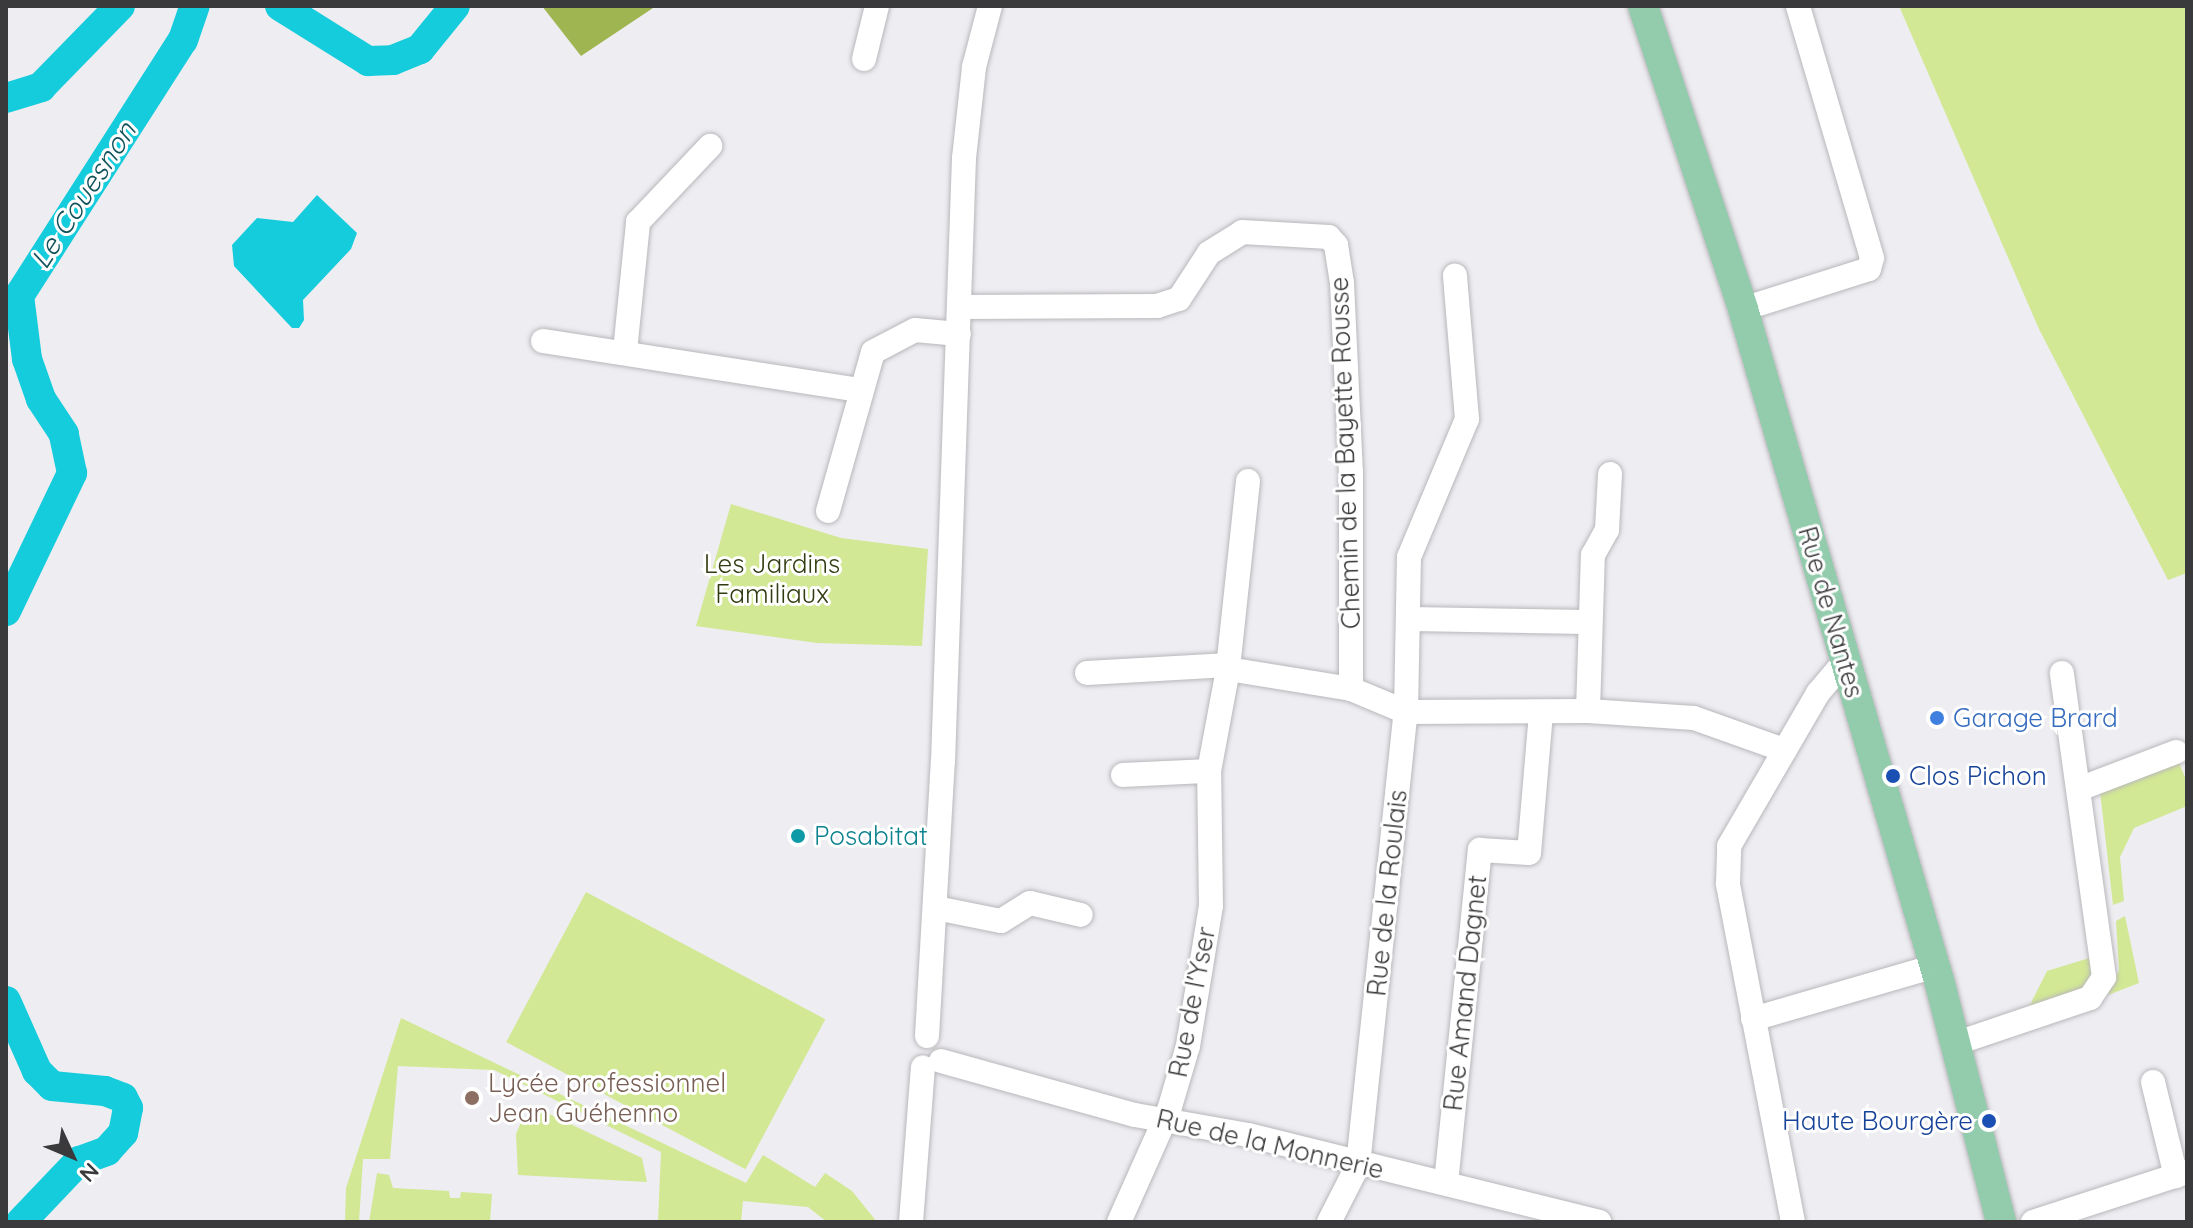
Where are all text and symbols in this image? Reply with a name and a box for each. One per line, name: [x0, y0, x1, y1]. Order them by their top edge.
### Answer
water label: Le Couesnon: [23, 116, 143, 274]
street label: Chemin de la Bayette Rousse: [1323, 276, 1367, 630]
street label: Rue de Nantes: [1792, 523, 1870, 701]
park label: Les Jardins Familiaux: [704, 548, 840, 610]
place label: Garage Brard: [1953, 702, 2118, 734]
marker: Garage Brard: [1928, 709, 1946, 727]
place label: Clos Pichon: [1909, 760, 2047, 792]
marker: Clos Pichon: [1884, 767, 1902, 785]
street label: Rue de la Roulais: [1361, 788, 1413, 998]
place label: Posabitat: [814, 820, 928, 852]
marker: Posabitat: [789, 827, 807, 845]
street label: Rue Amand Dagnet: [1437, 873, 1493, 1113]
street label: Rue de l'Yser: [1162, 924, 1222, 1080]
place label: Lycée professionnel Jean Guéhenno: [488, 1067, 726, 1128]
marker: Lycée professionnel Jean Guéhenno: [463, 1089, 481, 1107]
street label: Rue de la Monnerie: [1153, 1103, 1387, 1185]
place label: Haute Bourgère: [1782, 1105, 1973, 1137]
marker: Haute Bourgère: [1980, 1112, 1998, 1130]
north arrow: [32, 1116, 112, 1196]
text: N: [74, 1157, 105, 1188]

